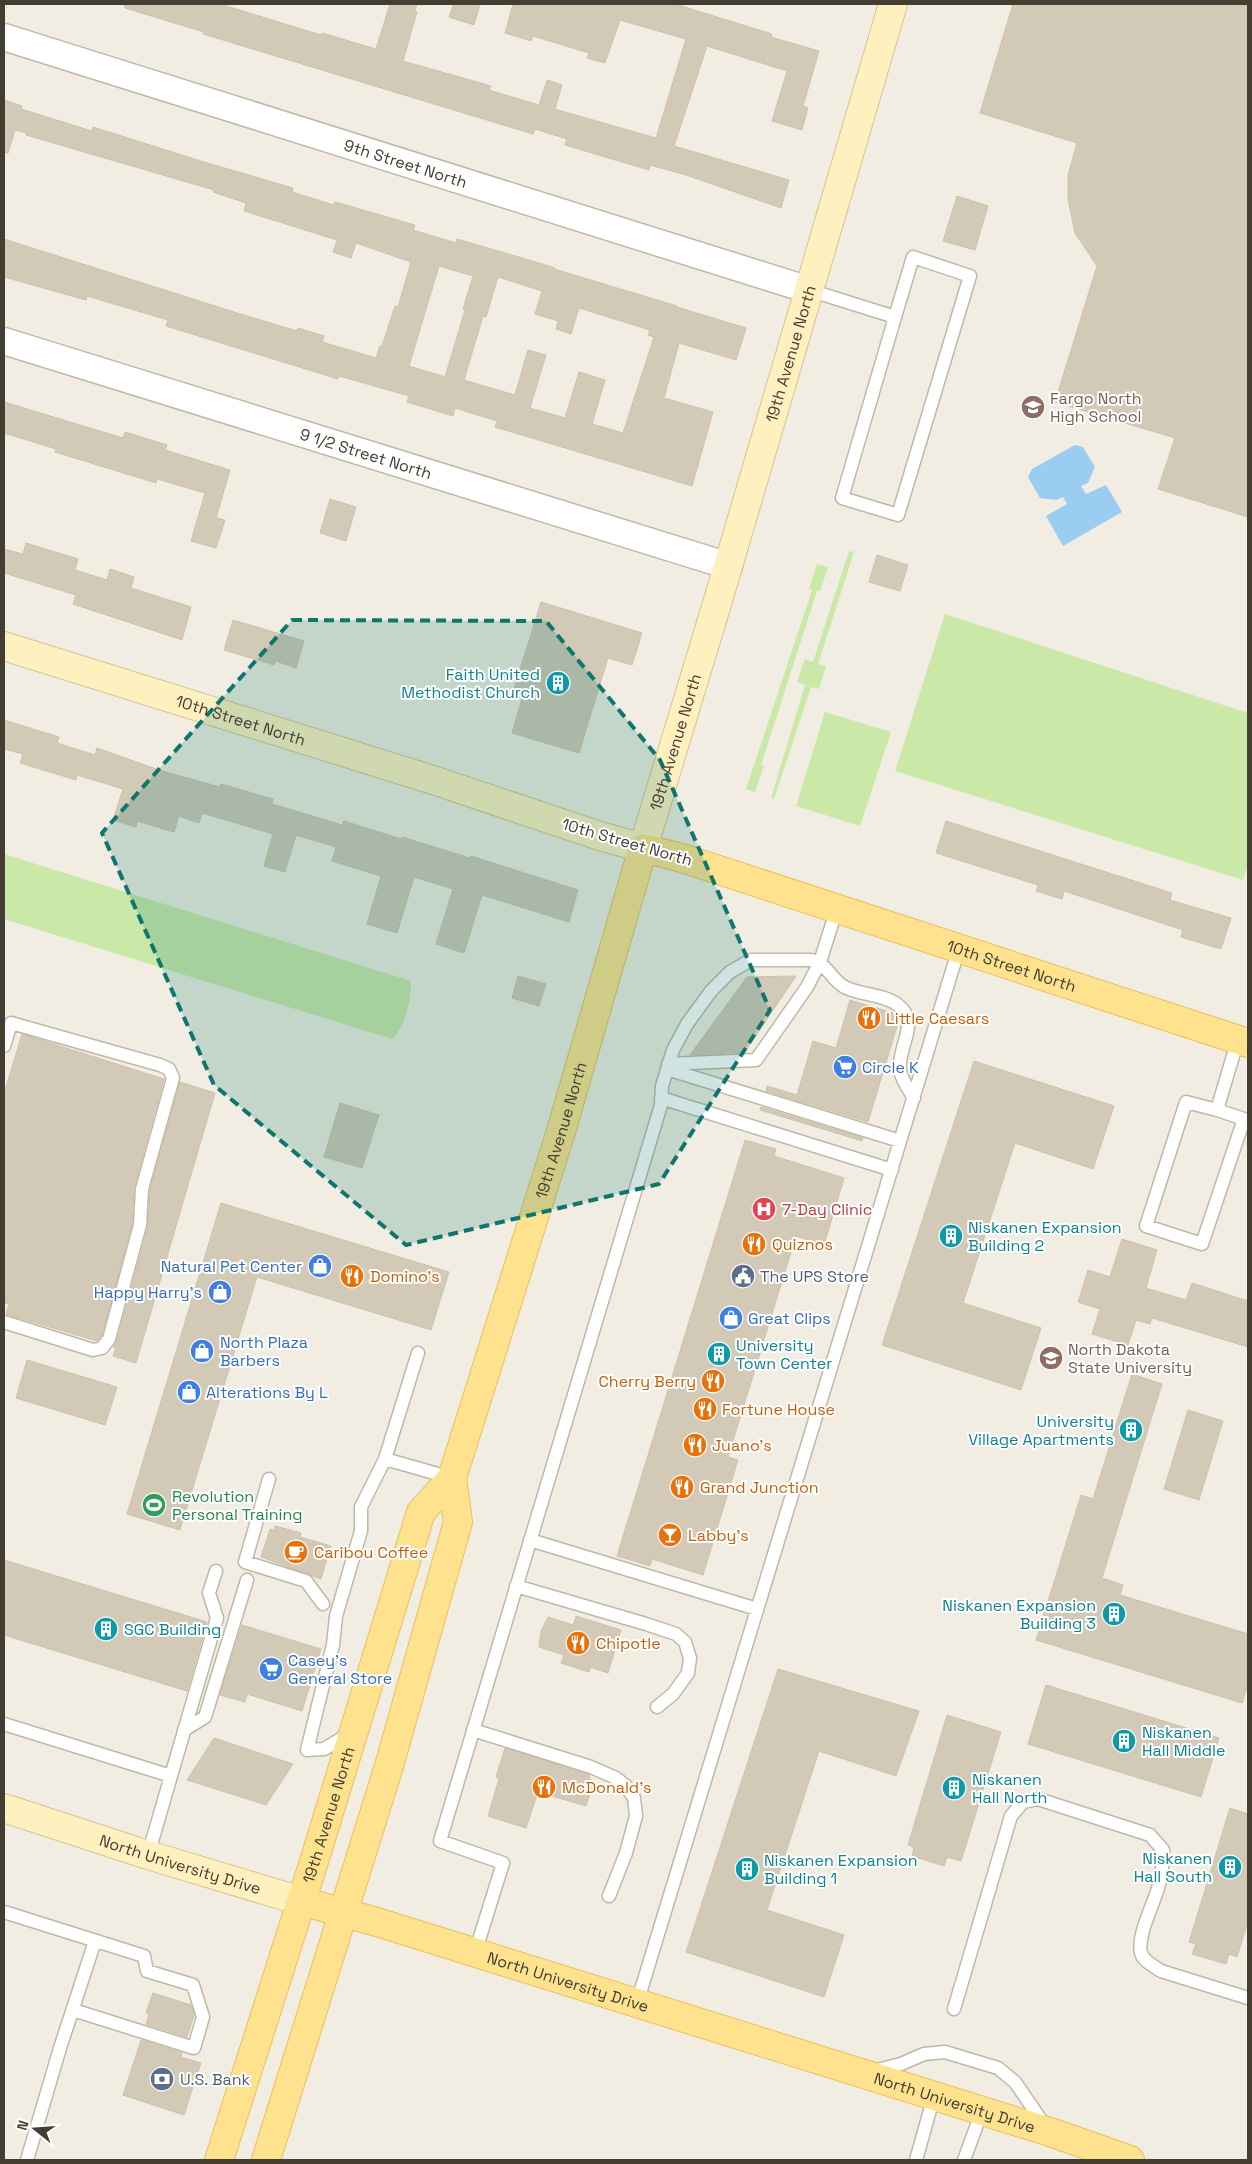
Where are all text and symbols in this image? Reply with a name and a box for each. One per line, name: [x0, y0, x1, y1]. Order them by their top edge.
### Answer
street label: 9th Street North: [341, 134, 470, 192]
street label: 19th Avenue North: [760, 283, 820, 425]
place label: Fargo North High School: [1050, 388, 1141, 427]
school or university icon: Fargo North High School: [1020, 394, 1046, 420]
street label: 9 1/2 Street North: [297, 423, 435, 484]
place label: Faith United Methodist Church: [401, 664, 540, 703]
building icon: Faith United Methodist Church: [545, 670, 571, 696]
street label: 19th Avenue North: [644, 671, 706, 813]
street label: 10th Street North: [173, 690, 308, 750]
street label: 10th Street North: [559, 813, 695, 871]
street label: 10th Street North: [944, 935, 1079, 997]
restaurant icon: Little Caesars: [856, 1005, 882, 1031]
place label: Little Caesars: [886, 1008, 989, 1029]
supermarket icon: Circle K: [832, 1054, 858, 1080]
place label: Circle K: [862, 1057, 919, 1078]
street label: 19th Avenue North: [530, 1059, 591, 1201]
hospital icon: 7-Day Clinic: [751, 1196, 777, 1222]
place label: 7-Day Clinic: [782, 1199, 872, 1220]
place label: Niskanen Expansion Building 2: [968, 1217, 1122, 1256]
building icon: Niskanen Expansion Building 2: [938, 1223, 964, 1249]
restaurant icon: Quiznos: [741, 1231, 767, 1257]
place label: Quiznos: [772, 1234, 833, 1255]
shop icon: Natural Pet Center: [307, 1253, 333, 1279]
place label: Natural Pet Center: [161, 1256, 302, 1277]
restaurant icon: Domino's: [339, 1263, 365, 1289]
public building icon: The UPS Store: [730, 1263, 756, 1289]
place label: Domino's: [370, 1266, 440, 1287]
place label: The UPS Store: [760, 1266, 869, 1287]
shop icon: Happy Harry's: [207, 1279, 233, 1305]
place label: Happy Harry's: [94, 1282, 202, 1303]
shop icon: Great Clips: [718, 1305, 744, 1331]
place label: Great Clips: [748, 1308, 831, 1329]
place label: North Plaza Barbers: [220, 1332, 308, 1371]
place label: University Town Center: [736, 1335, 832, 1374]
shop icon: North Plaza Barbers: [189, 1338, 215, 1364]
place label: North Dakota State University: [1068, 1339, 1192, 1378]
building icon: University Town Center: [706, 1341, 732, 1367]
school or university icon: North Dakota State University: [1038, 1345, 1064, 1371]
restaurant icon: Cherry Berry: [700, 1368, 726, 1394]
place label: Cherry Berry: [599, 1371, 696, 1392]
shop icon: Alterations By L: [176, 1379, 202, 1405]
place label: Alterations By L: [206, 1382, 328, 1403]
restaurant icon: Fortune House: [692, 1396, 718, 1422]
place label: Fortune House: [722, 1399, 835, 1420]
place label: University Village Apartments: [968, 1411, 1114, 1450]
building icon: University Village Apartments: [1118, 1417, 1144, 1443]
restaurant icon: Juano's: [682, 1432, 708, 1458]
place label: Juano's: [712, 1435, 772, 1456]
restaurant icon: Grand Junction: [669, 1474, 695, 1500]
place label: Grand Junction: [700, 1477, 819, 1498]
place label: Revolution Personal Training: [172, 1486, 303, 1525]
sports icon: Revolution Personal Training: [141, 1492, 167, 1518]
bar icon: Labby's: [657, 1522, 683, 1548]
place label: Labby's: [688, 1525, 749, 1546]
cafe icon: Caribou Coffee: [283, 1539, 309, 1565]
place label: Caribou Coffee: [314, 1542, 428, 1563]
place label: Niskanen Expansion Building 3: [942, 1595, 1096, 1634]
building icon: Niskanen Expansion Building 3: [1101, 1601, 1127, 1627]
building icon: SGC Building: [93, 1616, 119, 1642]
place label: SGC Building: [124, 1619, 221, 1640]
restaurant icon: Chipotle: [565, 1630, 591, 1656]
place label: Chipotle: [596, 1633, 661, 1654]
place label: Casey's General Store: [288, 1650, 392, 1689]
supermarket icon: Casey's General Store: [258, 1656, 284, 1682]
place label: Niskanen Hall Middle: [1142, 1722, 1225, 1761]
building icon: Niskanen Hall Middle: [1111, 1728, 1137, 1754]
street label: 19th Avenue North: [297, 1744, 359, 1886]
place label: Niskanen Hall North: [972, 1769, 1047, 1808]
restaurant icon: McDonald's: [531, 1774, 557, 1800]
building icon: Niskanen Hall North: [941, 1775, 967, 1801]
place label: McDonald's: [562, 1777, 652, 1798]
street label: North University Drive: [97, 1829, 264, 1899]
place label: Niskanen Hall South: [1134, 1848, 1212, 1887]
place label: Niskanen Expansion Building 1: [764, 1850, 918, 1889]
building icon: Niskanen Hall South: [1217, 1854, 1243, 1880]
building icon: Niskanen Expansion Building 1: [734, 1856, 760, 1882]
street label: North University Drive: [485, 1947, 651, 2017]
bank icon: U.S. Bank: [149, 2066, 175, 2092]
street label: North University Drive: [871, 2067, 1038, 2137]
place label: U.S. Bank: [180, 2069, 250, 2090]
north arrow: [10, 2104, 60, 2154]
text: N: [13, 2118, 33, 2132]

